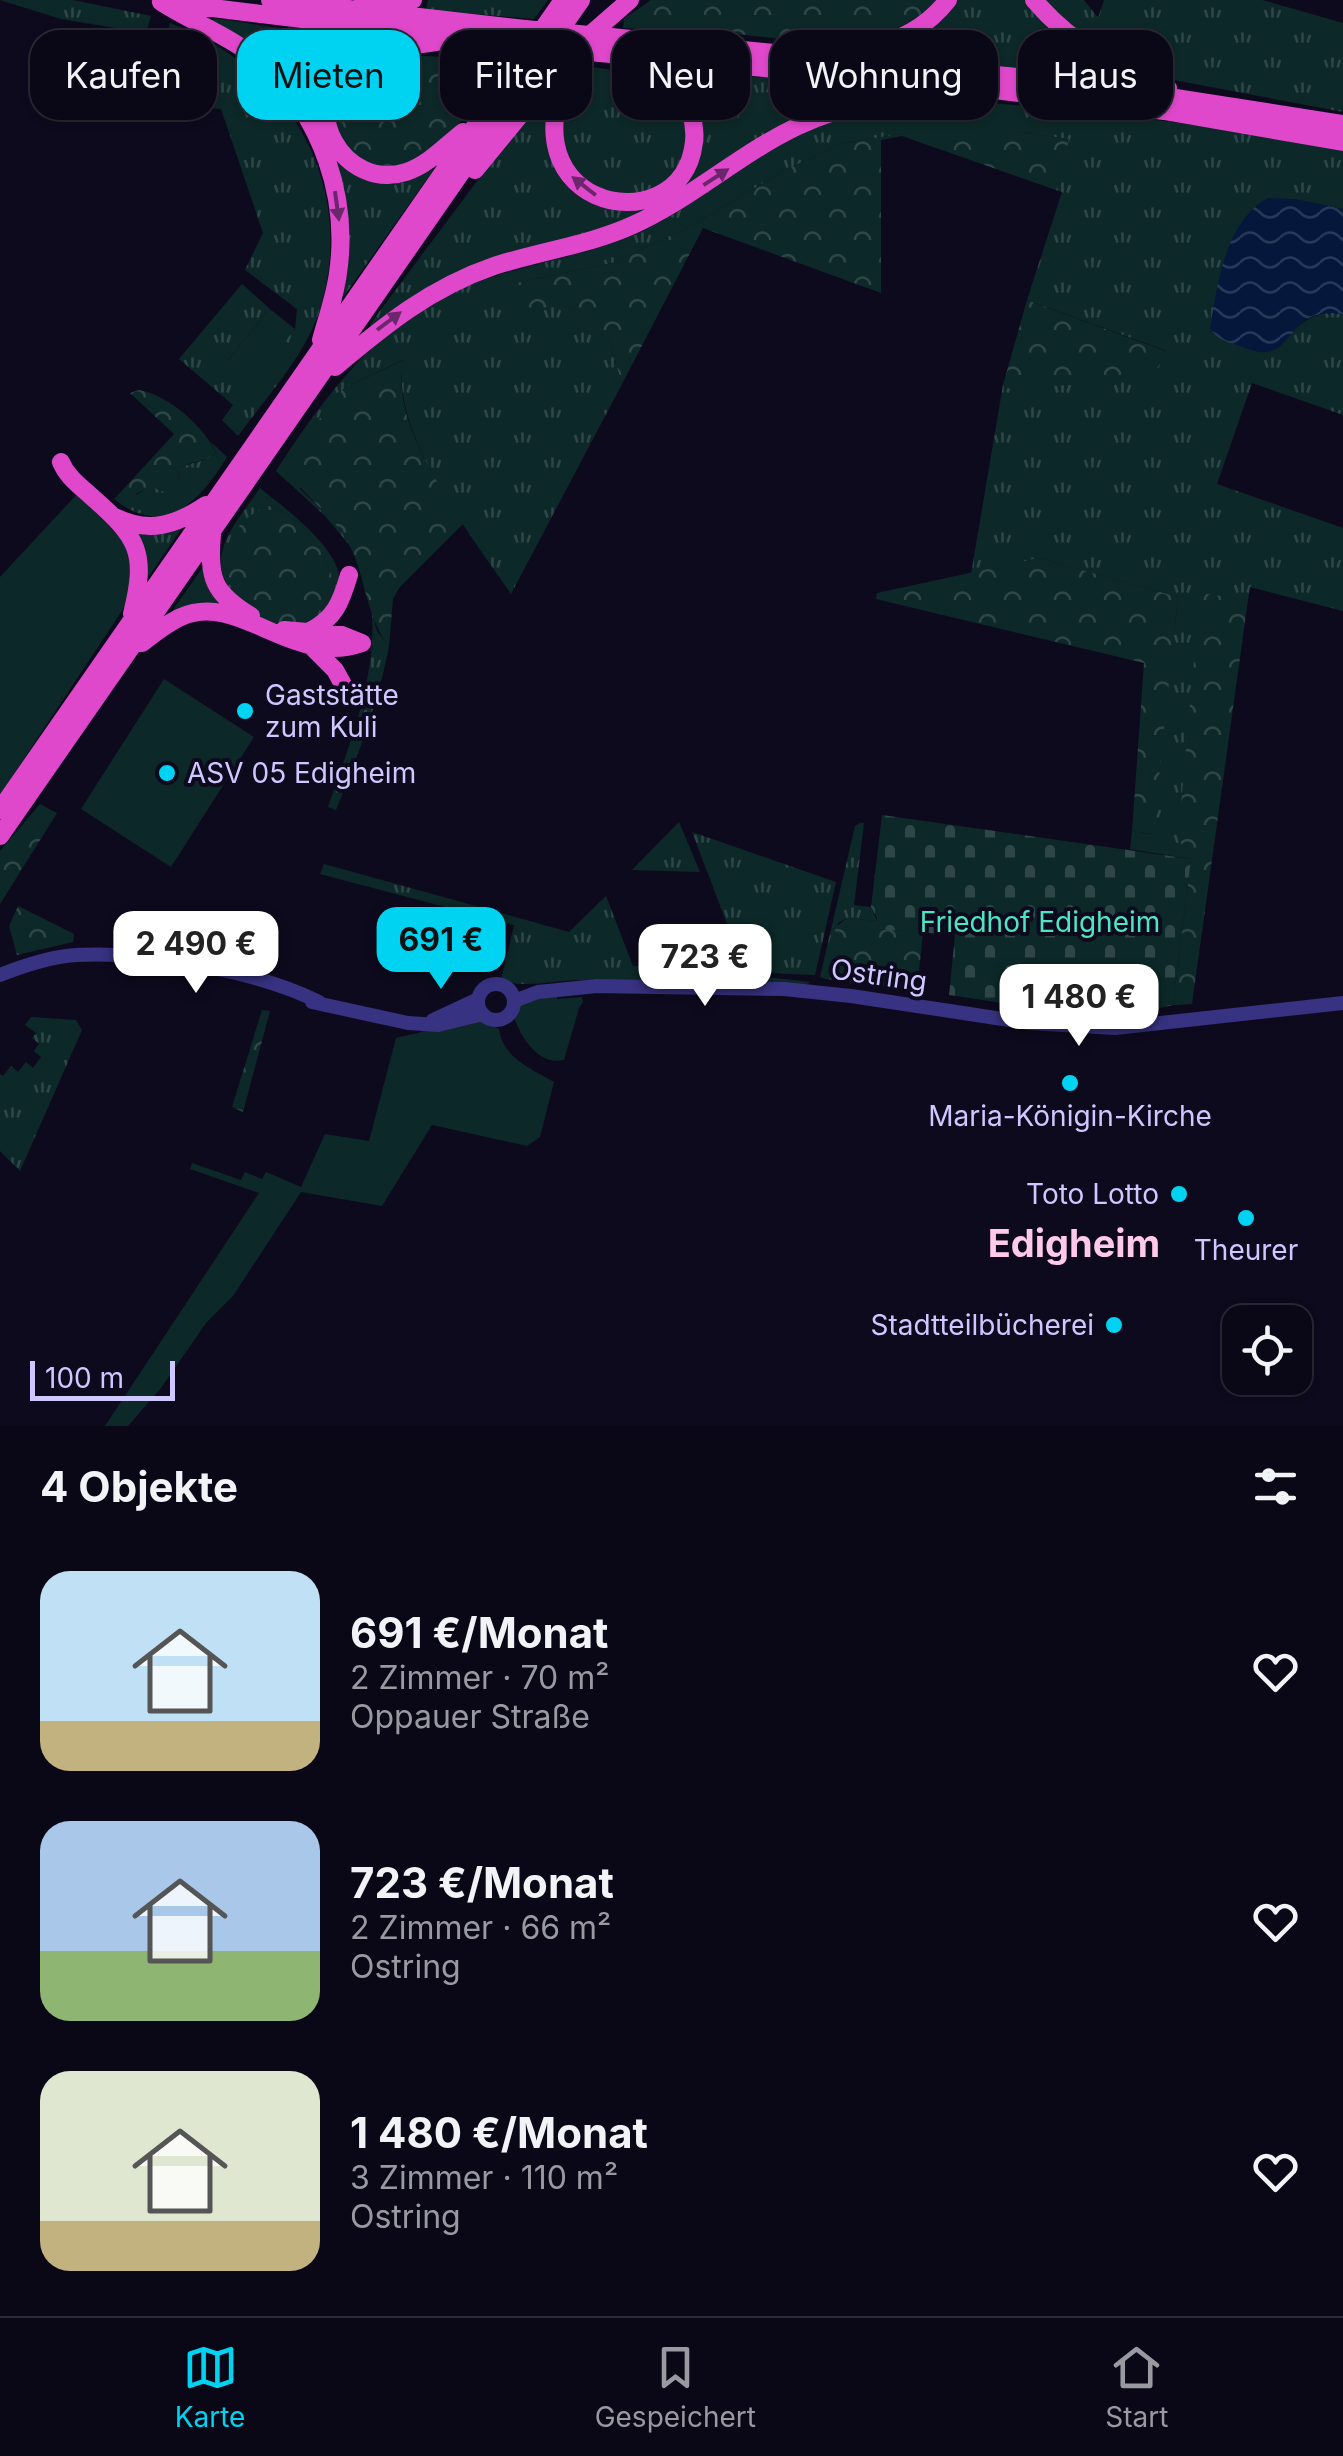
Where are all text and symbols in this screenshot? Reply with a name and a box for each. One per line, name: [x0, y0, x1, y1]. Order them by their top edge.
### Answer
chip: Kaufen: [30, 30, 217, 120]
chip: Mieten: [237, 30, 420, 120]
chip: Filter: [440, 30, 592, 120]
chip: Neu: [612, 30, 750, 120]
chip: Wohnung: [770, 30, 998, 120]
chip: Haus: [1018, 30, 1173, 120]
one-way arrow: [702, 168, 729, 186]
one-way arrow: [572, 176, 598, 197]
one-way arrow: [329, 190, 345, 222]
one-way arrow: [376, 311, 402, 331]
place label: Gaststätte zum Kuli: [265, 678, 399, 744]
marker: Gaststätte zum Kuli: [234, 700, 256, 722]
place label: ASV 05 Edigheim: [187, 756, 416, 790]
marker: ASV 05 Edigheim: [156, 762, 178, 784]
park label: Friedhof Edigheim: [920, 905, 1160, 939]
pin: 691 €: [371, 907, 511, 992]
pin: 2 490 €: [104, 911, 288, 996]
text: 691 €: [399, 920, 483, 959]
text: 2 490 €: [135, 924, 257, 963]
pin: 723 €: [635, 924, 775, 1009]
text: 723 €: [661, 937, 749, 976]
street label: Ostring: [829, 951, 929, 999]
pin: 1 480 €: [987, 964, 1171, 1049]
text: 1 480 €: [1022, 977, 1136, 1016]
marker: Maria-Königin-Kirche: [1059, 1072, 1081, 1094]
place label: Maria-Königin-Kirche: [928, 1099, 1212, 1133]
place label: Toto Lotto: [1026, 1177, 1159, 1211]
marker: Toto Lotto: [1168, 1183, 1190, 1205]
marker: Theurer: [1235, 1207, 1257, 1229]
district label: Edigheim: [988, 1220, 1160, 1266]
place label: Theurer: [1194, 1233, 1298, 1267]
map controls: [1222, 1305, 1312, 1395]
button: locate: [1222, 1305, 1312, 1395]
place label: Stadtteilbücherei: [870, 1308, 1094, 1342]
marker: Stadtteilbücherei: [1103, 1314, 1125, 1336]
scale bar: [30, 1356, 175, 1400]
text: 100 m: [45, 1361, 124, 1395]
icon: filters: [1248, 1459, 1303, 1514]
text: 4 Objekte: [40, 1461, 238, 1512]
text: 691 €/Monat: [350, 1607, 608, 1658]
icon: home: [120, 1611, 240, 1731]
icon: heart: [1248, 1644, 1303, 1699]
text: 2 Zimmer · 70 m²: [350, 1658, 609, 1697]
text: Oppauer Straße: [350, 1697, 590, 1736]
text: 723 €/Monat: [350, 1857, 614, 1908]
icon: home: [120, 1861, 240, 1981]
icon: heart: [1248, 1894, 1303, 1949]
text: 2 Zimmer · 66 m²: [350, 1908, 611, 1947]
text: Ostring: [350, 1947, 461, 1986]
text: 1 480 €/Monat: [350, 2107, 648, 2158]
icon: home: [120, 2111, 240, 2231]
icon: heart: [1248, 2144, 1303, 2199]
text: 3 Zimmer · 110 m²: [350, 2158, 618, 2197]
text: Ostring: [350, 2197, 461, 2236]
tab: Karte: [175, 2340, 245, 2434]
tab: Gespeichert: [595, 2340, 756, 2434]
tab: Start: [1105, 2340, 1168, 2434]

